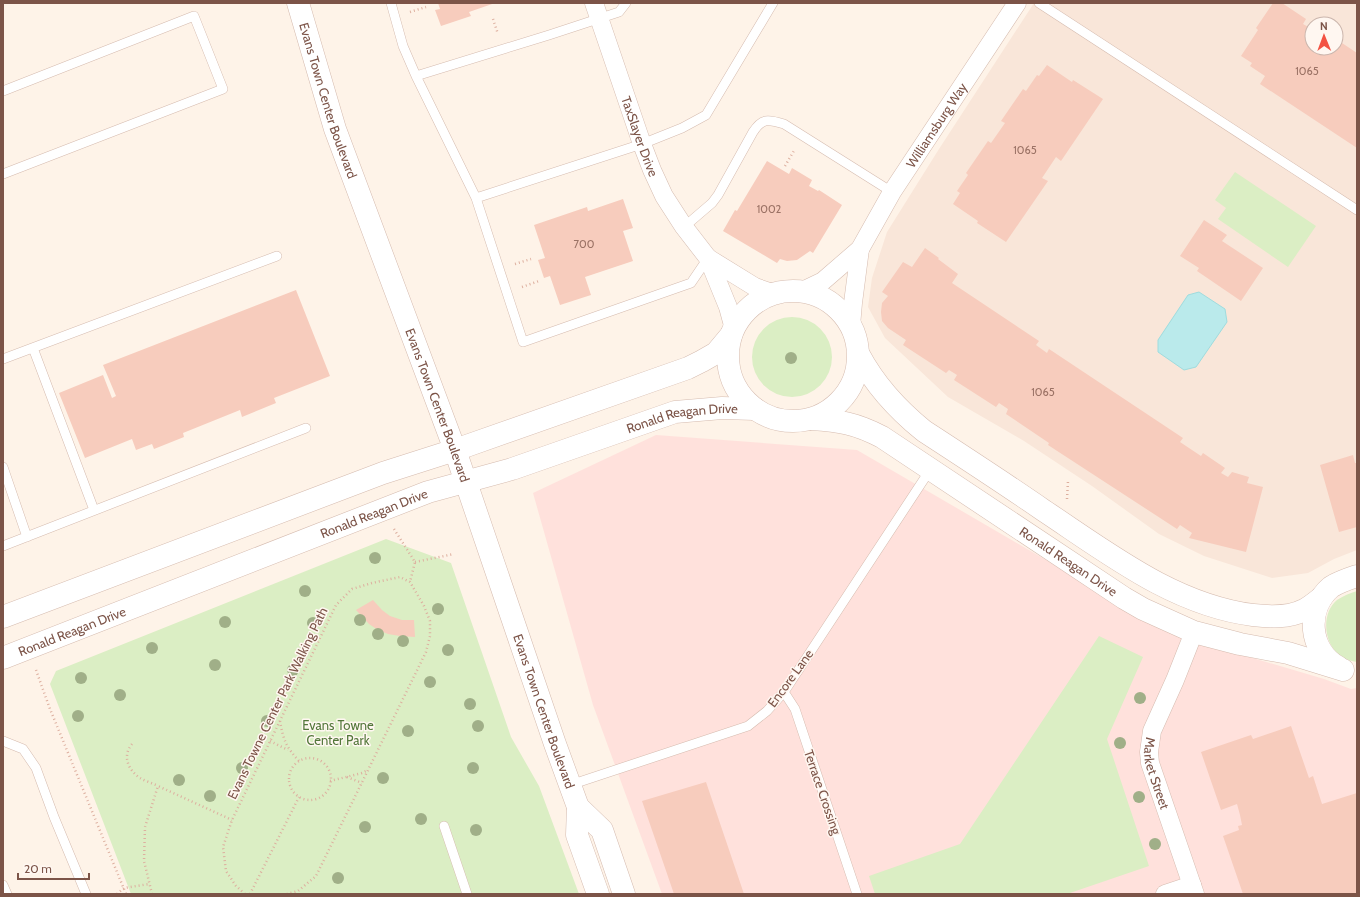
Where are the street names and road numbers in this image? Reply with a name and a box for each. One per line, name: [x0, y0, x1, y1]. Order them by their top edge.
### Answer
street label: Evans Town Center Boulevard: [296, 21, 361, 181]
street label: Williamsburg Way: [902, 79, 970, 171]
street label: TaxSlayer Drive: [618, 94, 662, 179]
street label: Evans Town Center Boulevard: [402, 326, 473, 484]
street label: Ronald Reagan Drive: [624, 400, 738, 436]
street label: Ronald Reagan Drive: [318, 485, 430, 541]
street label: Ronald Reagan Drive: [1017, 523, 1121, 600]
street label: Ronald Reagan Drive: [16, 603, 128, 659]
street label: Evans Towne Center Park Walking Path: [223, 604, 331, 802]
street label: Evans Town Center Boulevard: [510, 632, 579, 791]
street label: Encore Lane: [764, 646, 817, 710]
street label: Market Street: [1141, 736, 1173, 812]
street label: Terrace Crossing: [801, 748, 845, 837]

